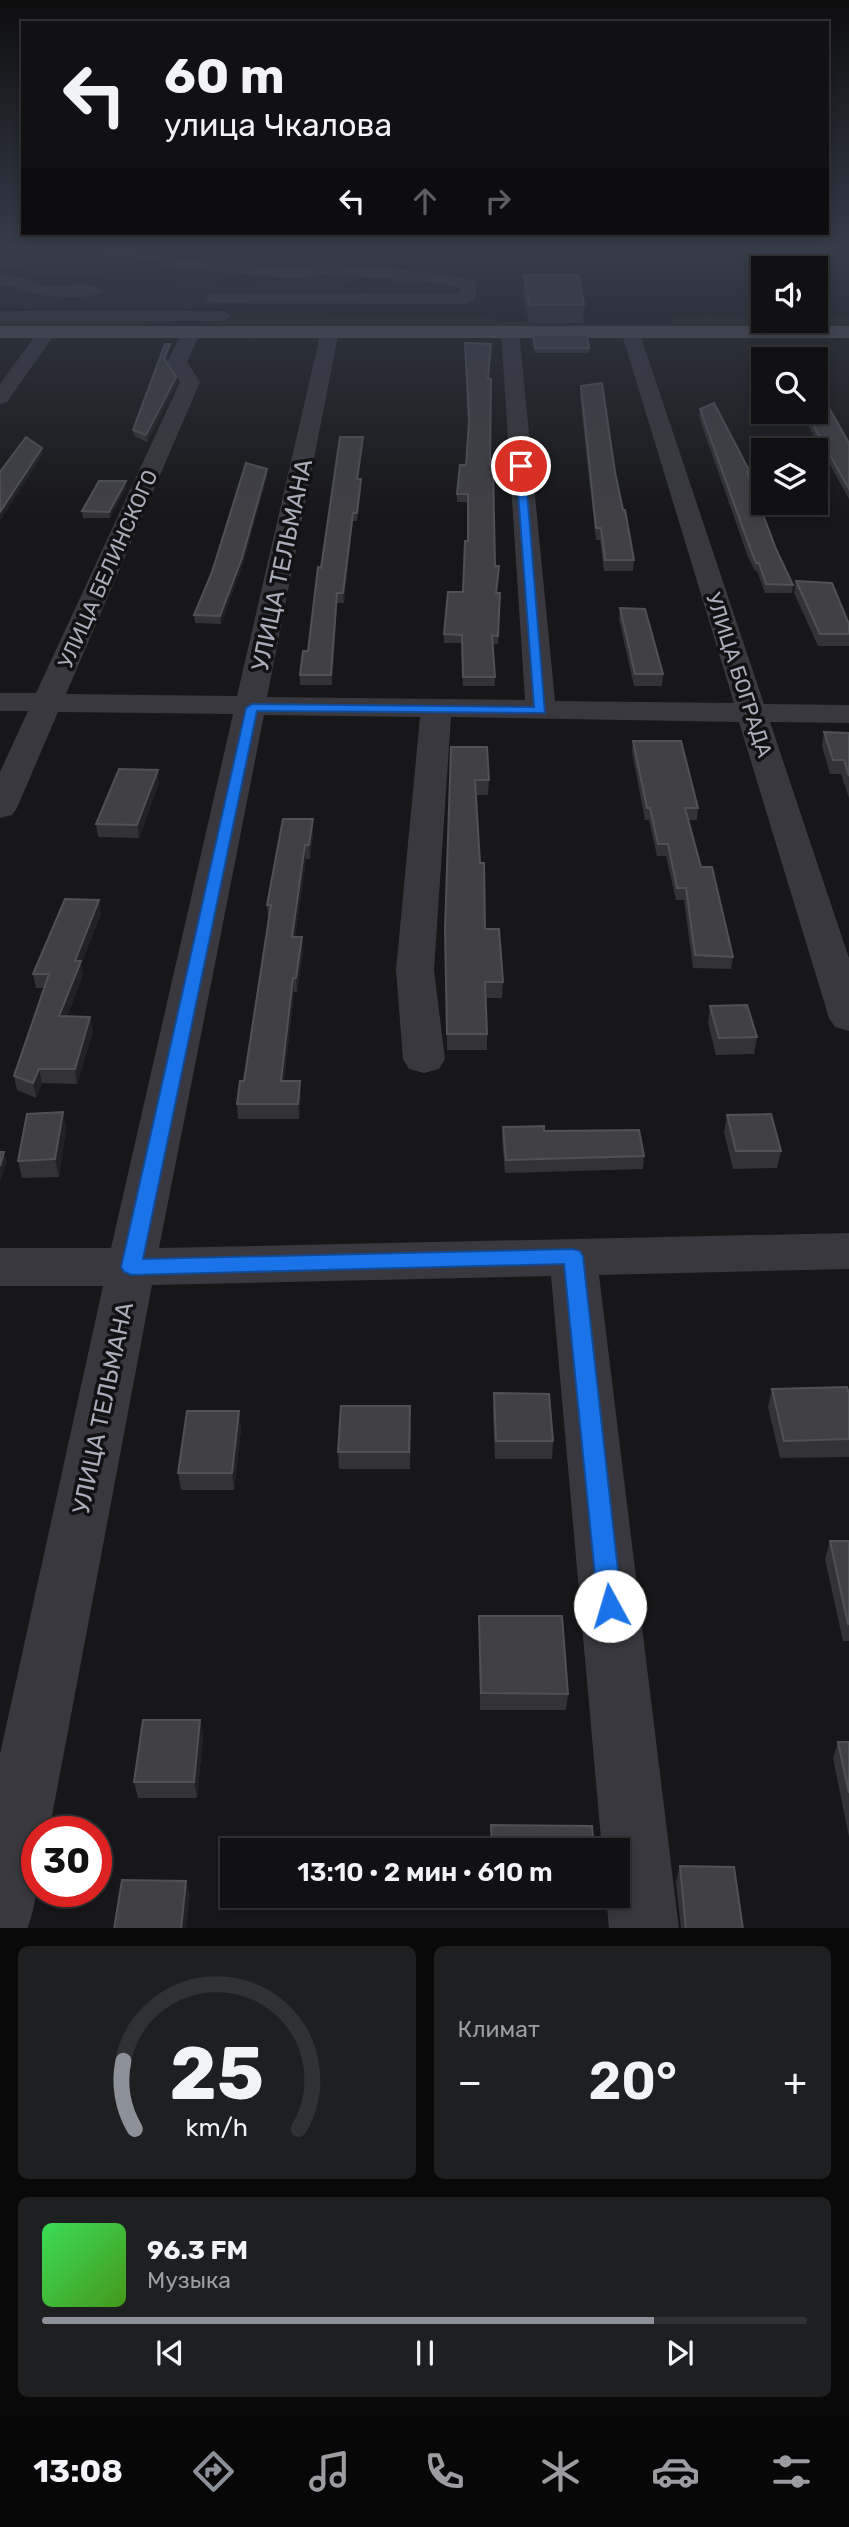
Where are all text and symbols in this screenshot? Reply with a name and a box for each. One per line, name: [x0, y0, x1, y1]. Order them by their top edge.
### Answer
text: 60 m: [164, 47, 285, 105]
icon: left: [49, 49, 140, 140]
text: улица Чкалова: [164, 106, 392, 144]
icon: left: [333, 182, 371, 220]
icon: ahead: [406, 182, 444, 220]
icon: right: [479, 182, 517, 220]
map controls: [751, 256, 828, 515]
button: sound: [751, 256, 828, 333]
button: search: [751, 347, 828, 424]
pin: [491, 436, 551, 496]
button: layers: [751, 438, 828, 515]
icon: arrive: [502, 447, 540, 485]
street label: УЛИЦА ТЕЛЬМАНА: [246, 457, 318, 673]
street label: УЛИЦА БЕЛИНСКОГО: [53, 466, 163, 672]
street label: УЛИЦА БОГРАДА: [701, 589, 778, 760]
street label: УЛИЦА ТЕЛЬМАНА: [67, 1300, 139, 1516]
position arrow: [573, 1569, 647, 1643]
speed limit sign: 30: [21, 1816, 112, 1907]
text: 13:10 · 2 мин · 610 m: [297, 1857, 553, 1888]
text: Климат: [458, 2015, 540, 2043]
text: 25: [170, 2031, 264, 2117]
text: 20°: [588, 2050, 677, 2112]
text: −: [458, 2059, 482, 2105]
text: +: [783, 2059, 807, 2105]
text: km/h: [186, 2112, 248, 2141]
text: 96.3 FM: [147, 2235, 248, 2266]
text: Музыка: [147, 2266, 231, 2294]
icon: previous: [151, 2334, 189, 2372]
icon: pause: [406, 2334, 444, 2372]
icon: next: [661, 2334, 699, 2372]
icon: directions: [189, 2447, 238, 2496]
icon: music: [305, 2447, 354, 2496]
icon: phone: [420, 2447, 469, 2496]
icon: climate: [536, 2447, 585, 2496]
icon: car: [651, 2447, 700, 2496]
icon: filters: [767, 2447, 816, 2496]
text: 13:08: [33, 2452, 123, 2490]

